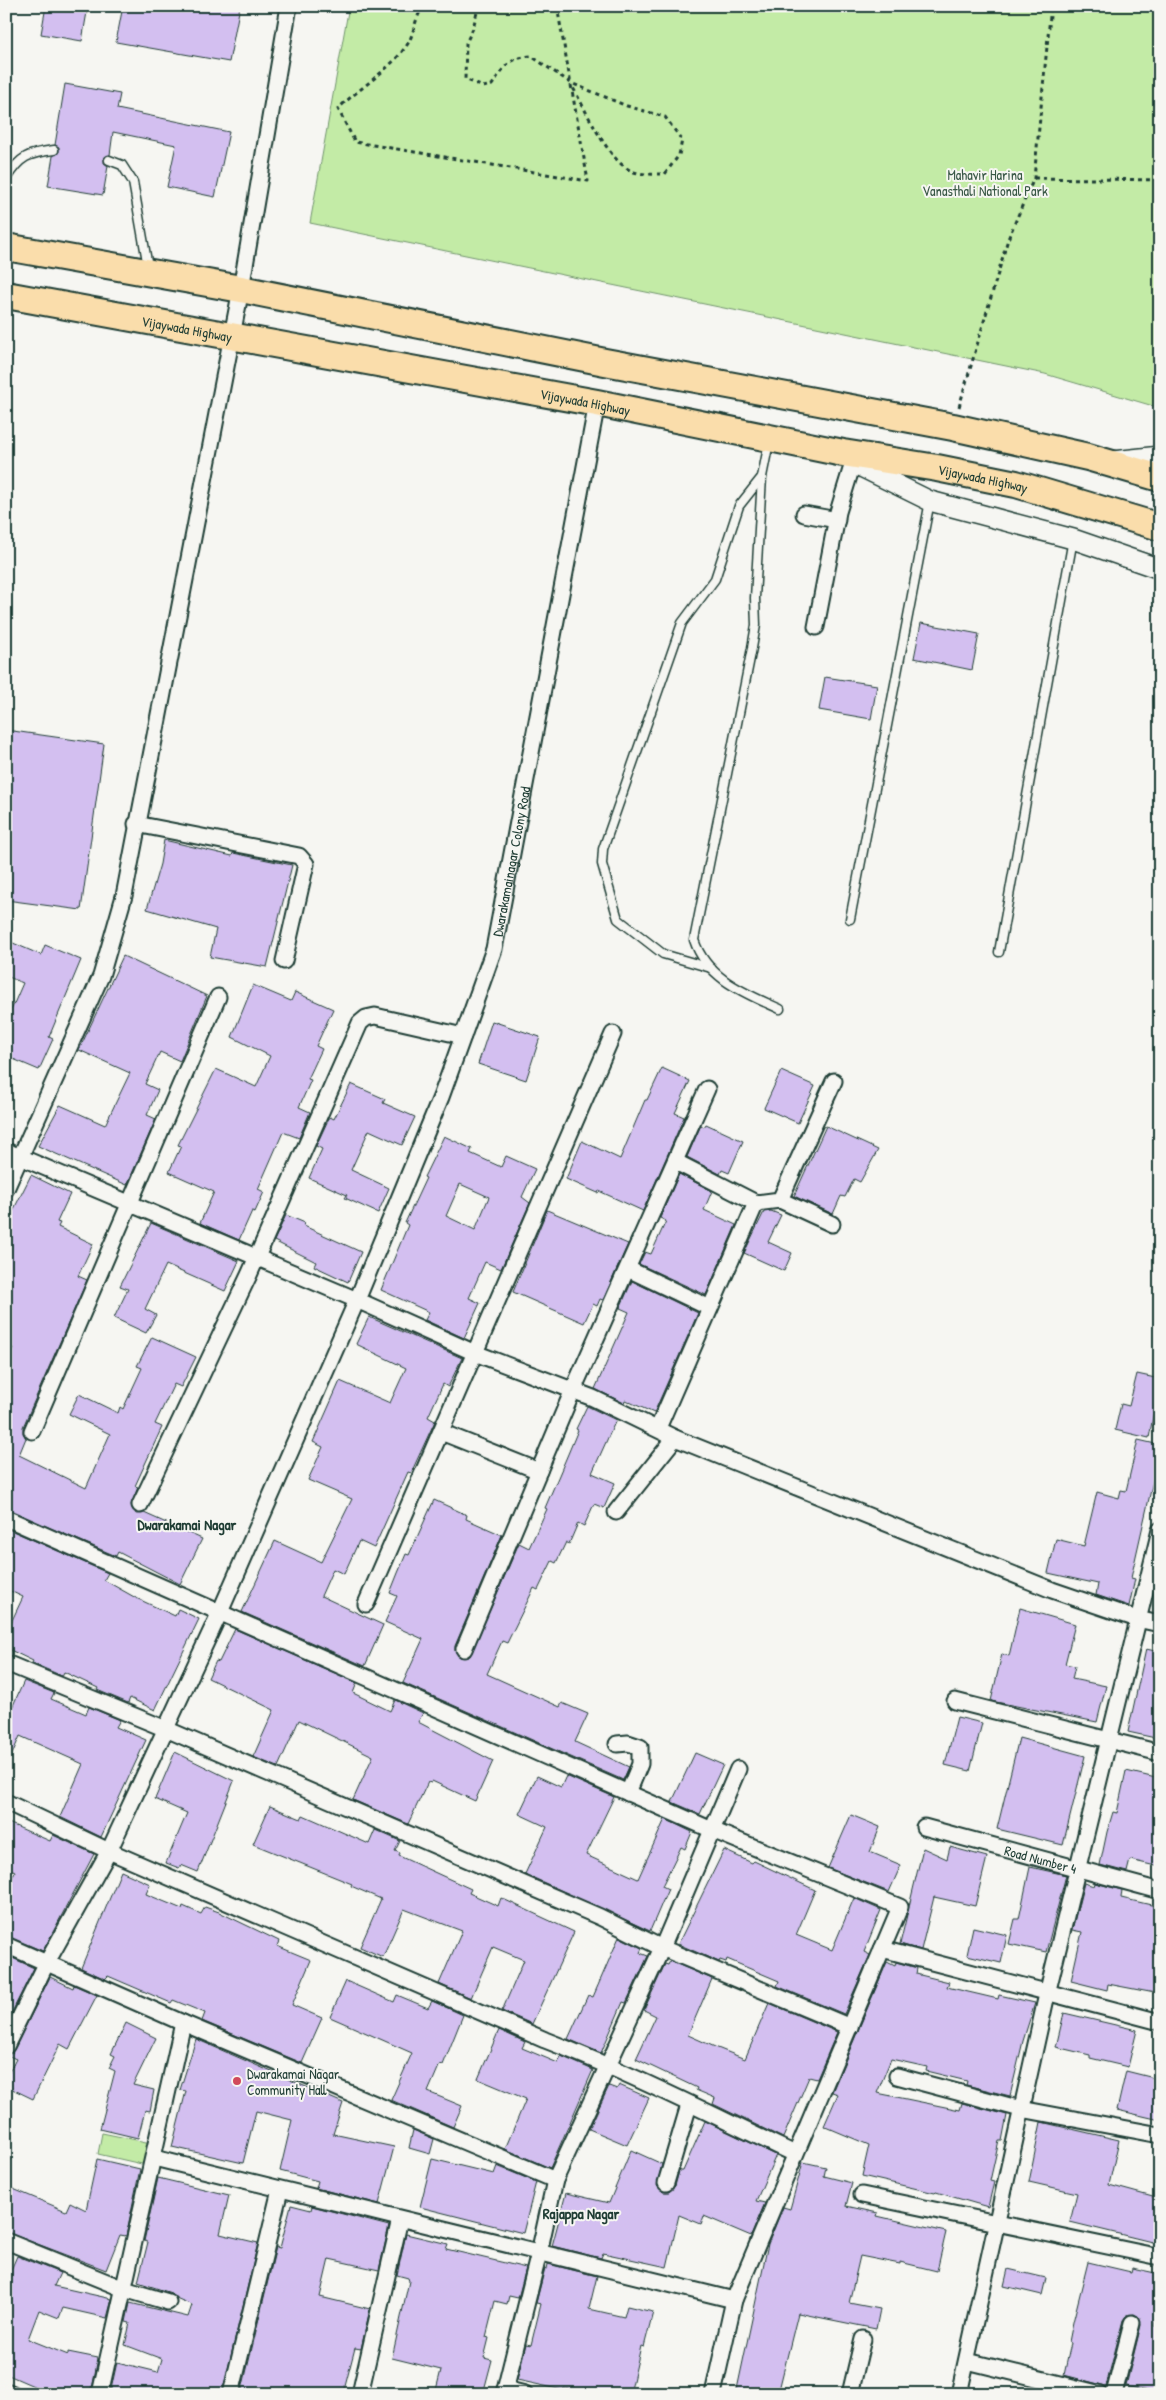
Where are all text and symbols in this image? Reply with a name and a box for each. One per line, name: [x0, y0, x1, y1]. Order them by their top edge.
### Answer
park label: Mahavir Harina Vanasthali National Park: [922, 165, 1048, 200]
street label: Vijaywada Highway: [140, 310, 234, 347]
street label: Vijaywada Highway: [539, 383, 632, 420]
street label: Vijaywada Highway: [936, 459, 1031, 498]
street label: Dwarakamainagar Colony Road: [487, 784, 534, 938]
district label: Dwarakamai Nagar: [138, 1514, 237, 1536]
street label: Road Number 4: [1003, 1840, 1079, 1878]
place label: Dwarakamai Nagar Community Hall: [247, 2064, 340, 2100]
marker: Dwarakamai Nagar Community Hall: [231, 2075, 243, 2087]
district label: Rajappa Nagar: [543, 2203, 619, 2225]

